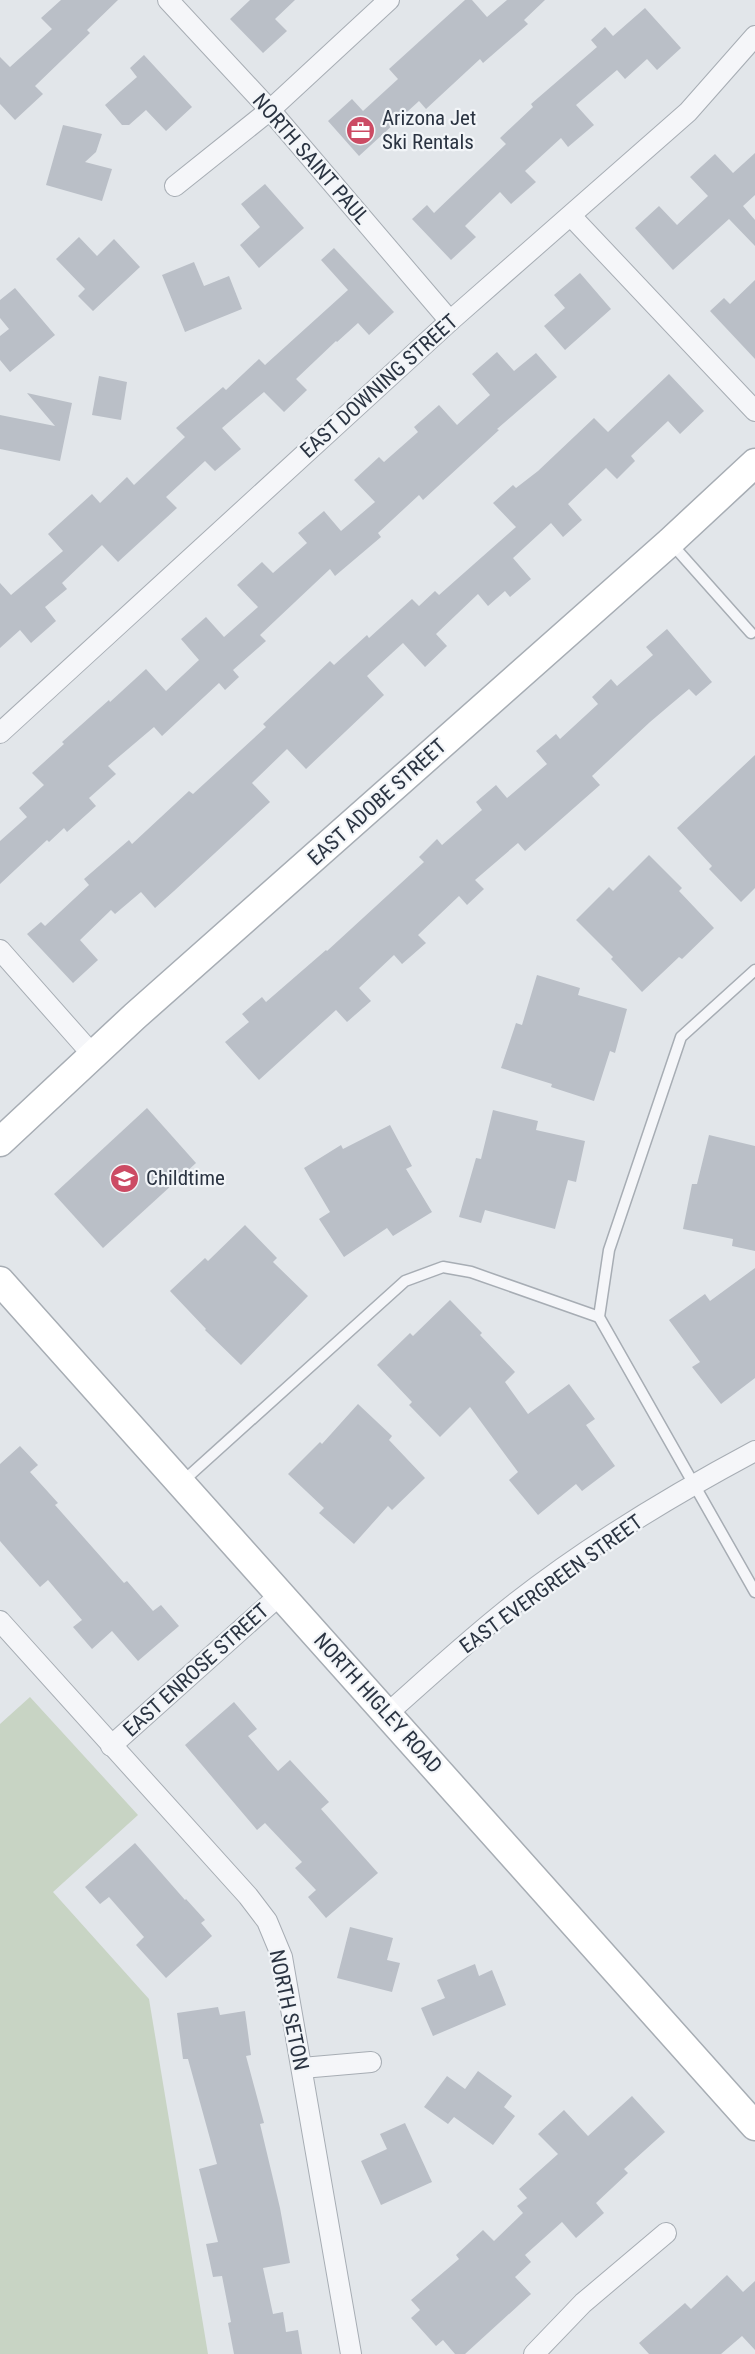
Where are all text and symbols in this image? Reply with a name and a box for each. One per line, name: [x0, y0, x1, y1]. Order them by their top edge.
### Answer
street label: NORTH SAINT PAUL: [248, 89, 374, 229]
place label: Arizona Jet Ski Rentals: [382, 106, 476, 154]
office icon: Arizona Jet Ski Rentals: [345, 114, 377, 146]
street label: EAST DOWNING STREET: [296, 309, 462, 463]
street label: EAST ADOBE STREET: [303, 734, 451, 870]
school or university icon: Childtime: [109, 1162, 141, 1194]
place label: Childtime: [146, 1166, 225, 1190]
street label: EAST EVERGREEN STREET: [455, 1510, 647, 1658]
street label: EAST ENROSE STREET: [118, 1598, 274, 1742]
street label: NORTH HIGLEY ROAD: [309, 1628, 447, 1778]
street label: NORTH SETON: [265, 1948, 313, 2072]

